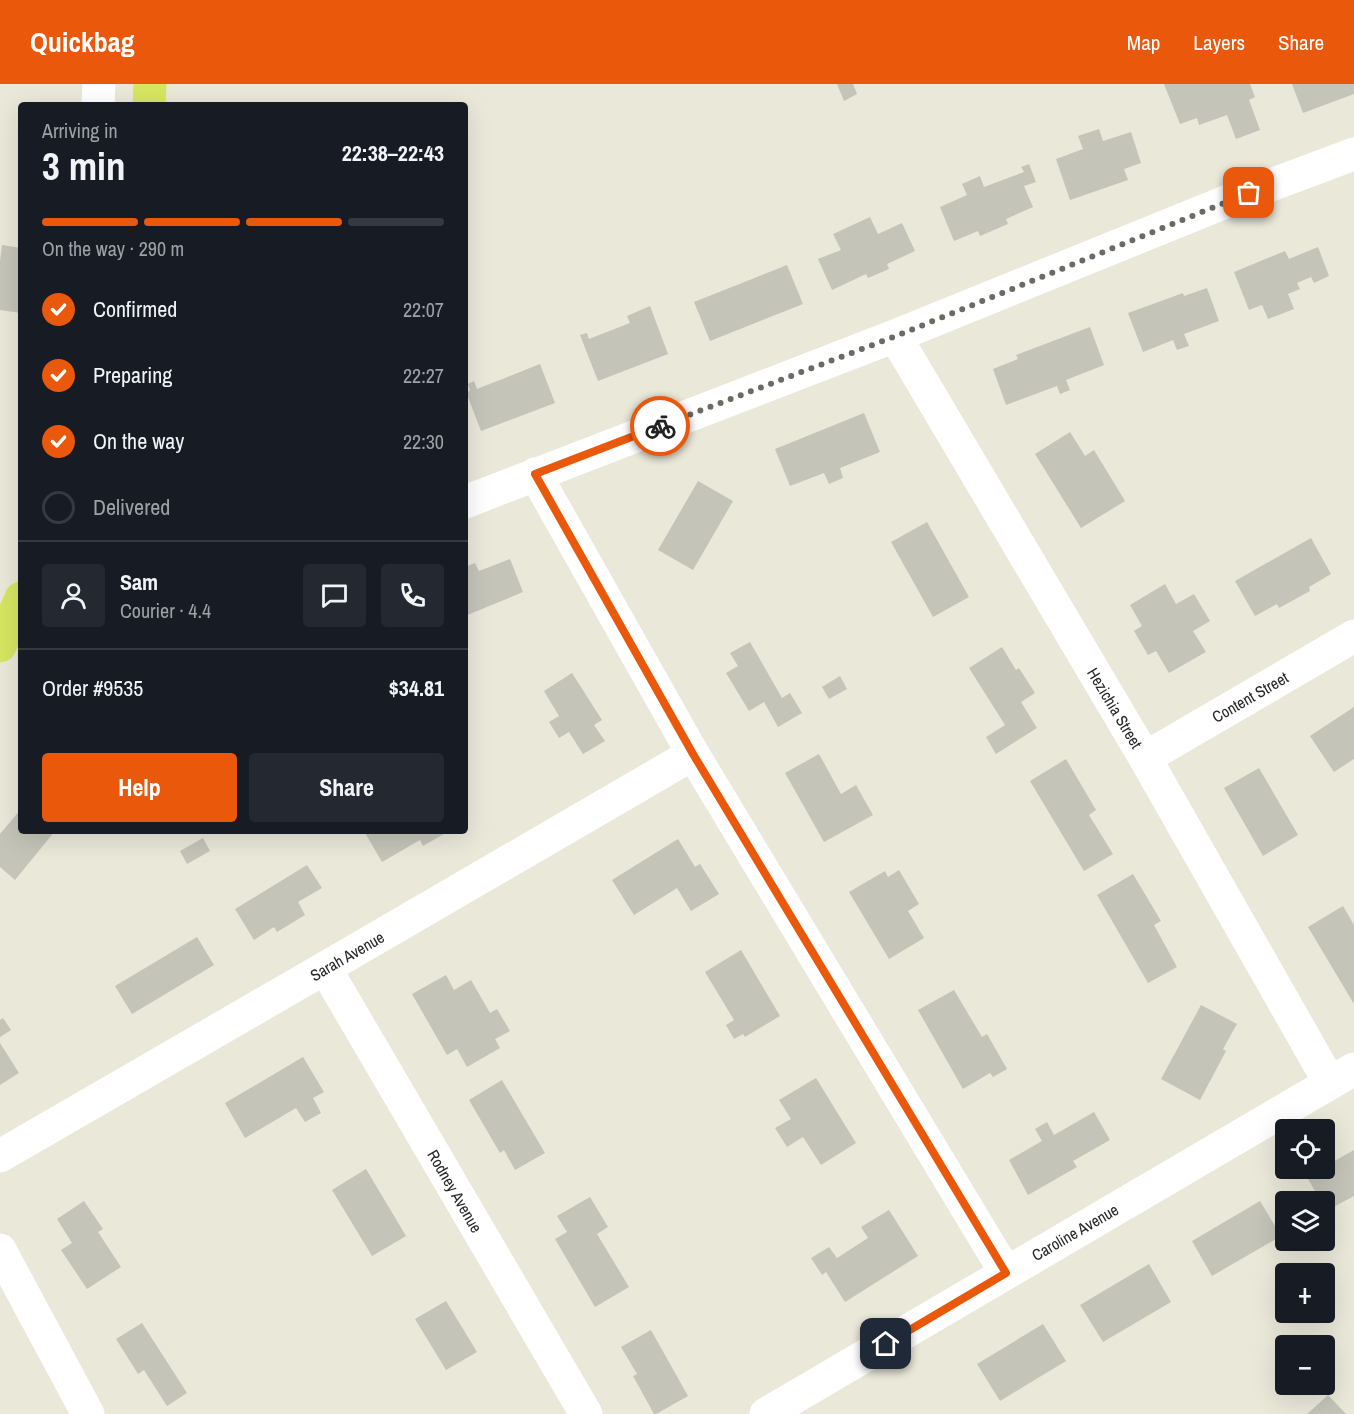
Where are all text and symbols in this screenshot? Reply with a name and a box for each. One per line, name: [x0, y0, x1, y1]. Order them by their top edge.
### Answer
text: Quickbag: [30, 23, 135, 61]
text: Map: [1127, 28, 1160, 57]
text: Layers: [1193, 28, 1245, 57]
text: Share: [1278, 28, 1324, 57]
text: Arriving in: [42, 117, 118, 144]
text: 22:38–22:43: [342, 138, 444, 168]
text: 3 min: [42, 140, 126, 192]
pin: [1223, 167, 1274, 218]
icon: bag: [1232, 176, 1265, 209]
text: On the way · 290 m: [42, 235, 184, 262]
icon: check: [42, 293, 75, 326]
text: Confirmed: [93, 294, 177, 324]
text: 22:07: [403, 296, 444, 323]
icon: check: [42, 359, 75, 392]
text: Preparing: [93, 360, 172, 390]
text: 22:27: [403, 362, 444, 389]
courier: [630, 396, 690, 456]
icon: bike: [644, 410, 677, 443]
icon: check: [42, 425, 75, 458]
text: On the way: [93, 426, 184, 456]
text: 22:30: [403, 428, 444, 455]
text: Delivered: [93, 492, 170, 522]
button: person: [42, 564, 105, 627]
button: chat: [303, 564, 366, 627]
button: phone: [381, 564, 444, 627]
text: Sam: [120, 567, 158, 597]
text: Courier · 4.4: [120, 597, 211, 624]
street label: Hezichia Street: [1082, 664, 1148, 753]
street label: Content Street: [1208, 666, 1292, 728]
text: Order #9535: [42, 673, 143, 703]
text: $34.81: [389, 673, 444, 703]
button: Help: [42, 753, 237, 822]
button: Share: [249, 753, 444, 822]
street label: Sarah Avenue: [306, 926, 388, 986]
map controls: [1275, 1119, 1335, 1395]
button: locate: [1275, 1119, 1335, 1179]
street label: Rodney Avenue: [422, 1145, 488, 1237]
button: layers: [1275, 1191, 1335, 1251]
street label: Caroline Avenue: [1028, 1198, 1122, 1266]
button: +: [1275, 1263, 1335, 1323]
pin: [860, 1318, 911, 1369]
icon: home: [869, 1327, 902, 1360]
button: −: [1275, 1335, 1335, 1395]

